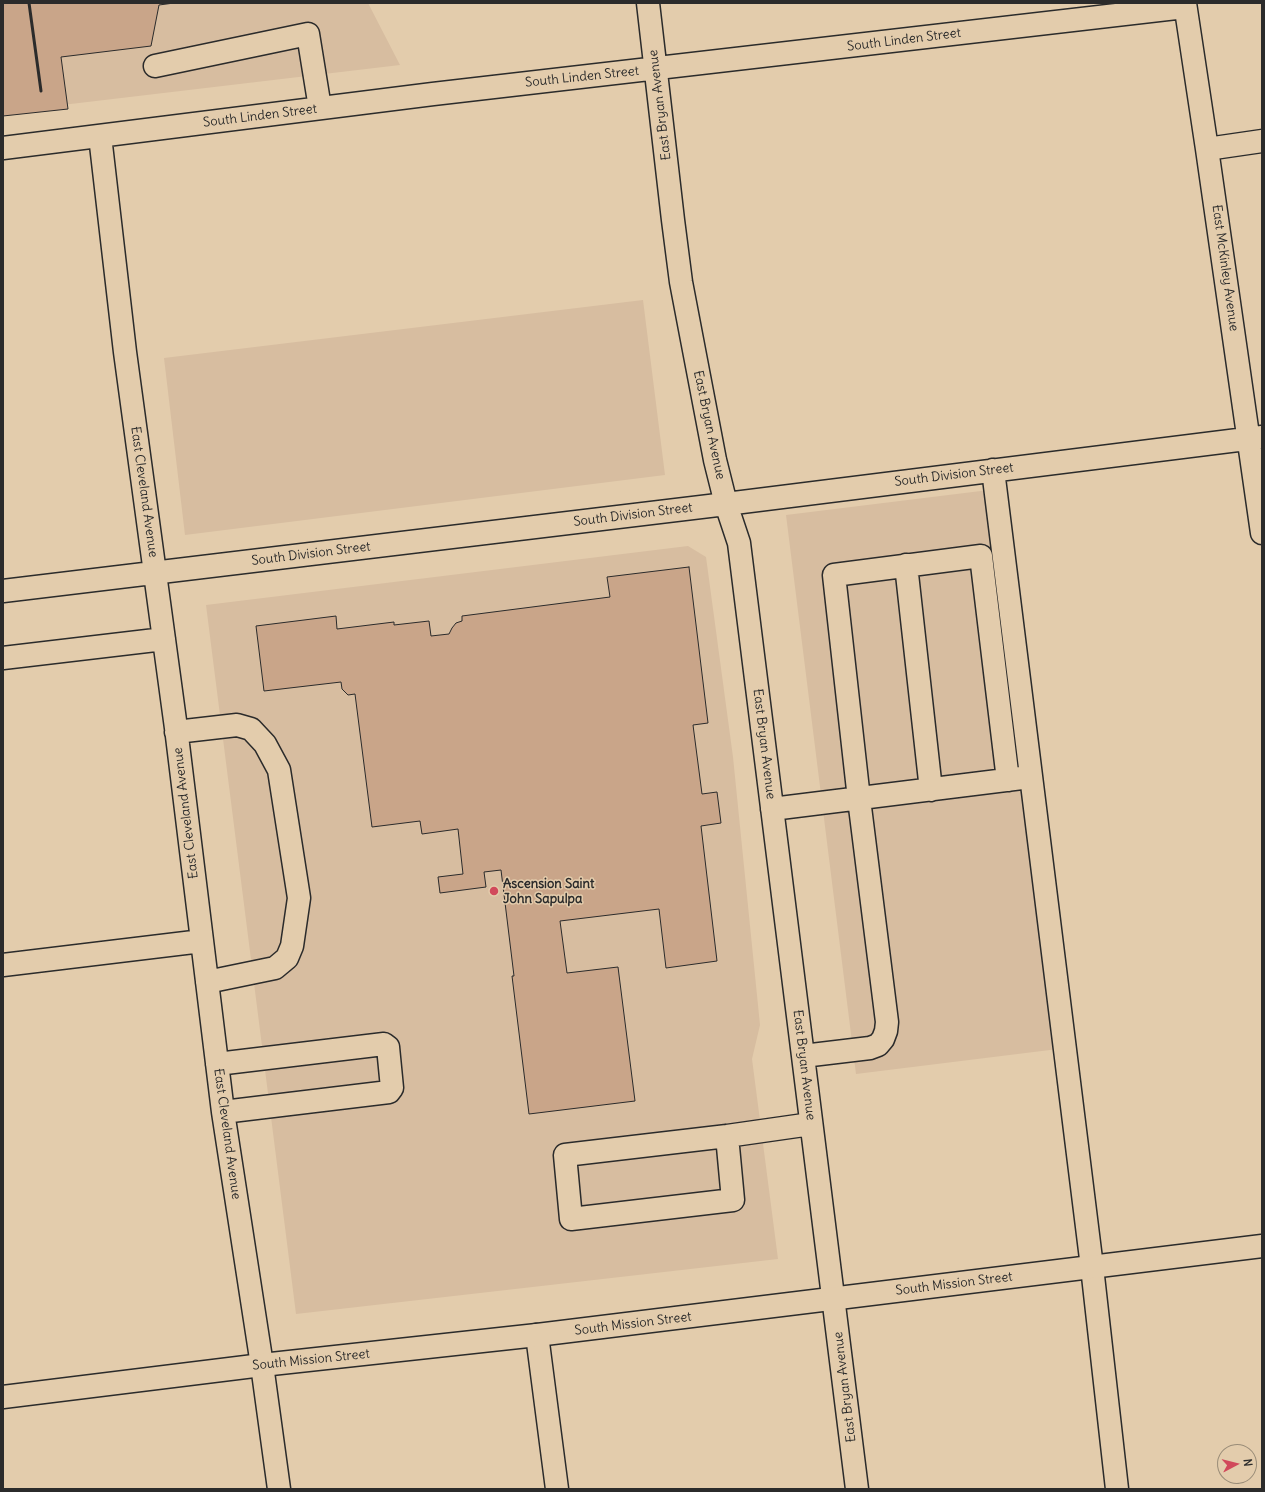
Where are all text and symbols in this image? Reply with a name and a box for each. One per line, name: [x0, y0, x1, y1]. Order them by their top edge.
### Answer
street label: South Linden Street: [846, 25, 962, 55]
street label: East Bryan Avenue: [645, 49, 675, 161]
street label: South Linden Street: [524, 63, 640, 91]
street label: South Linden Street: [202, 101, 318, 131]
street label: East McKinley Avenue: [1208, 204, 1242, 332]
street label: East Bryan Avenue: [690, 369, 728, 481]
street label: East Cleveland Avenue: [127, 425, 161, 559]
street label: South Division Street: [894, 460, 1014, 490]
street label: South Division Street: [573, 500, 693, 530]
street label: South Division Street: [251, 539, 371, 569]
street label: East Bryan Avenue: [749, 688, 779, 800]
street label: East Cleveland Avenue: [170, 746, 202, 880]
place label: Ascension Saint John Sapulpa: [503, 876, 594, 907]
marker: Ascension Saint John Sapulpa: [488, 885, 500, 897]
street label: East Bryan Avenue: [789, 1009, 819, 1121]
street label: East Cleveland Avenue: [210, 1067, 244, 1201]
street label: South Mission Street: [895, 1269, 1013, 1299]
street label: South Mission Street: [574, 1309, 692, 1339]
street label: East Bryan Avenue: [830, 1331, 860, 1443]
street label: South Mission Street: [252, 1346, 370, 1374]
north arrow: [1217, 1444, 1257, 1484]
text: N: [1241, 1458, 1255, 1467]

